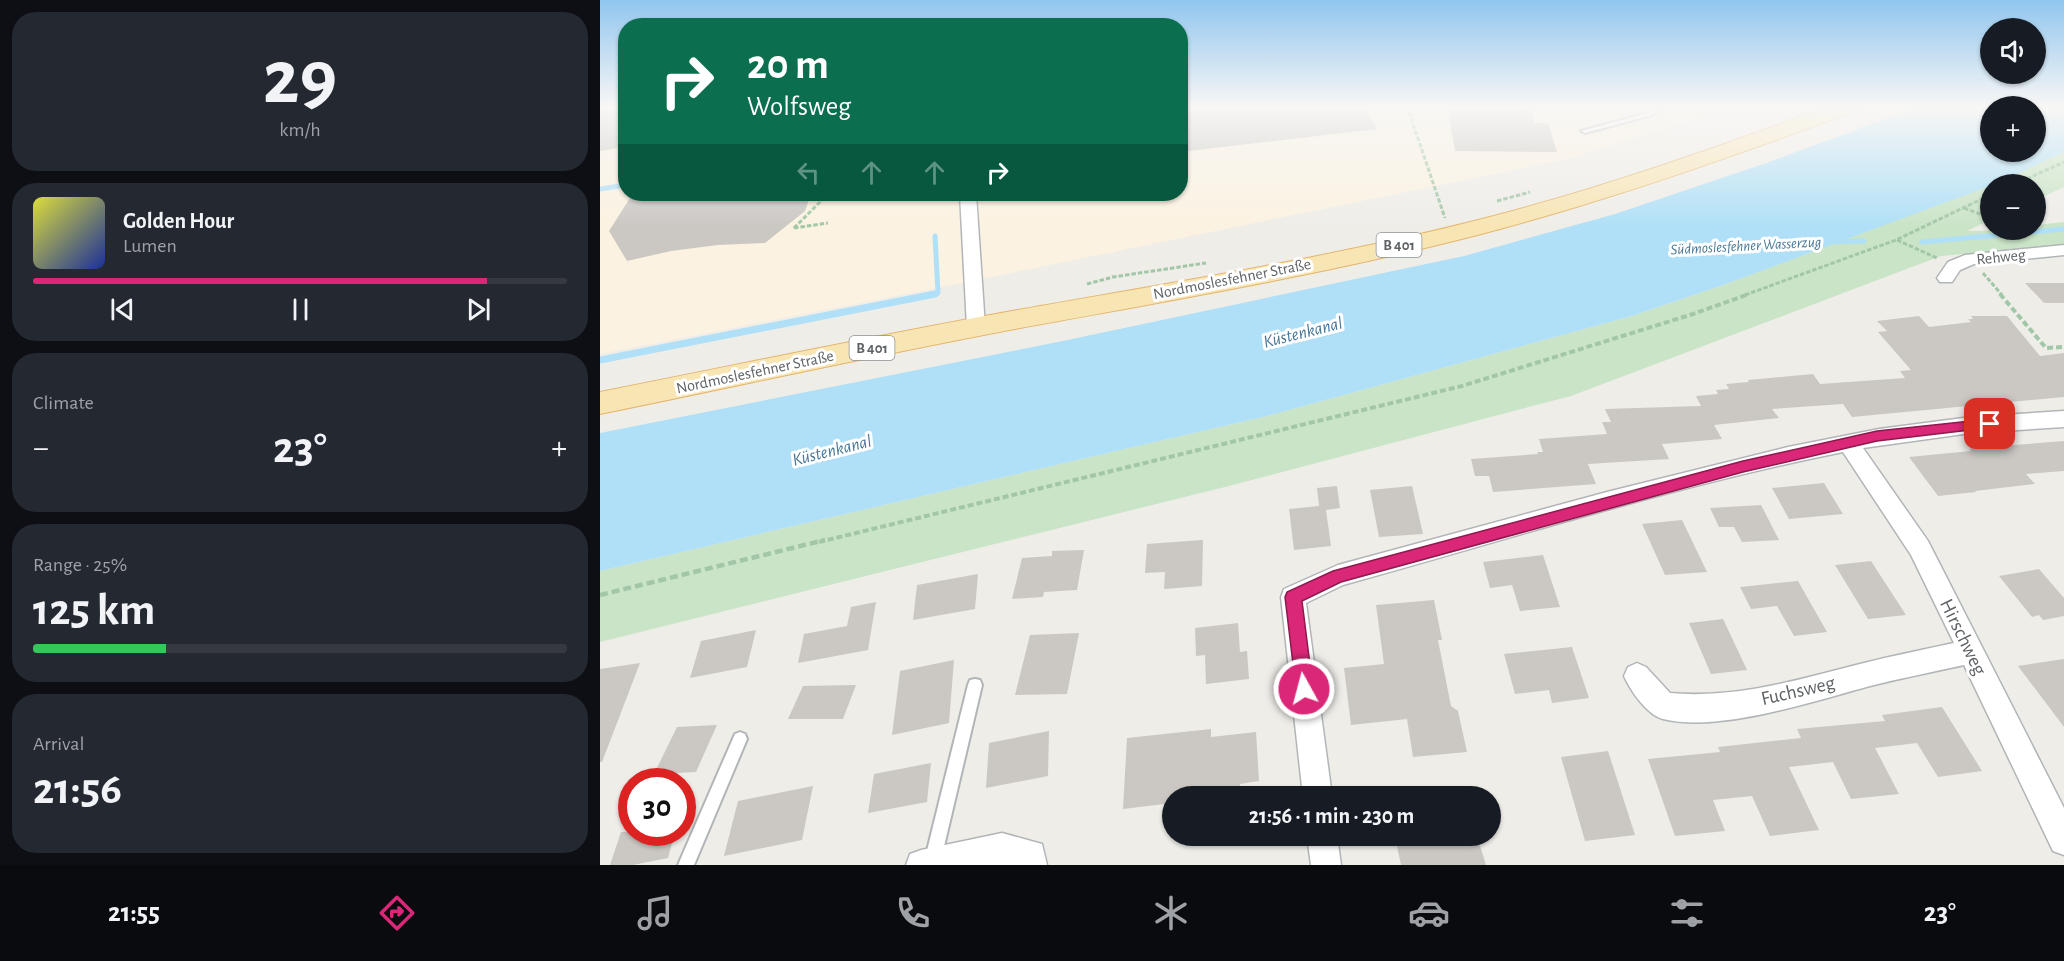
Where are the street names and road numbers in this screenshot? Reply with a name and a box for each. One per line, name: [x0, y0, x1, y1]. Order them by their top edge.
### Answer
road number: B 401: [1376, 233, 1422, 257]
street label: Rehweg: [1976, 246, 2027, 268]
street label: Nordmoslesfehner Straße: [1152, 256, 1312, 302]
road number: B 401: [850, 336, 894, 360]
street label: Nordmoslesfehner Straße: [675, 347, 835, 397]
street label: Hirschweg: [1936, 596, 1990, 678]
street label: Fuchsweg: [1759, 673, 1837, 709]

